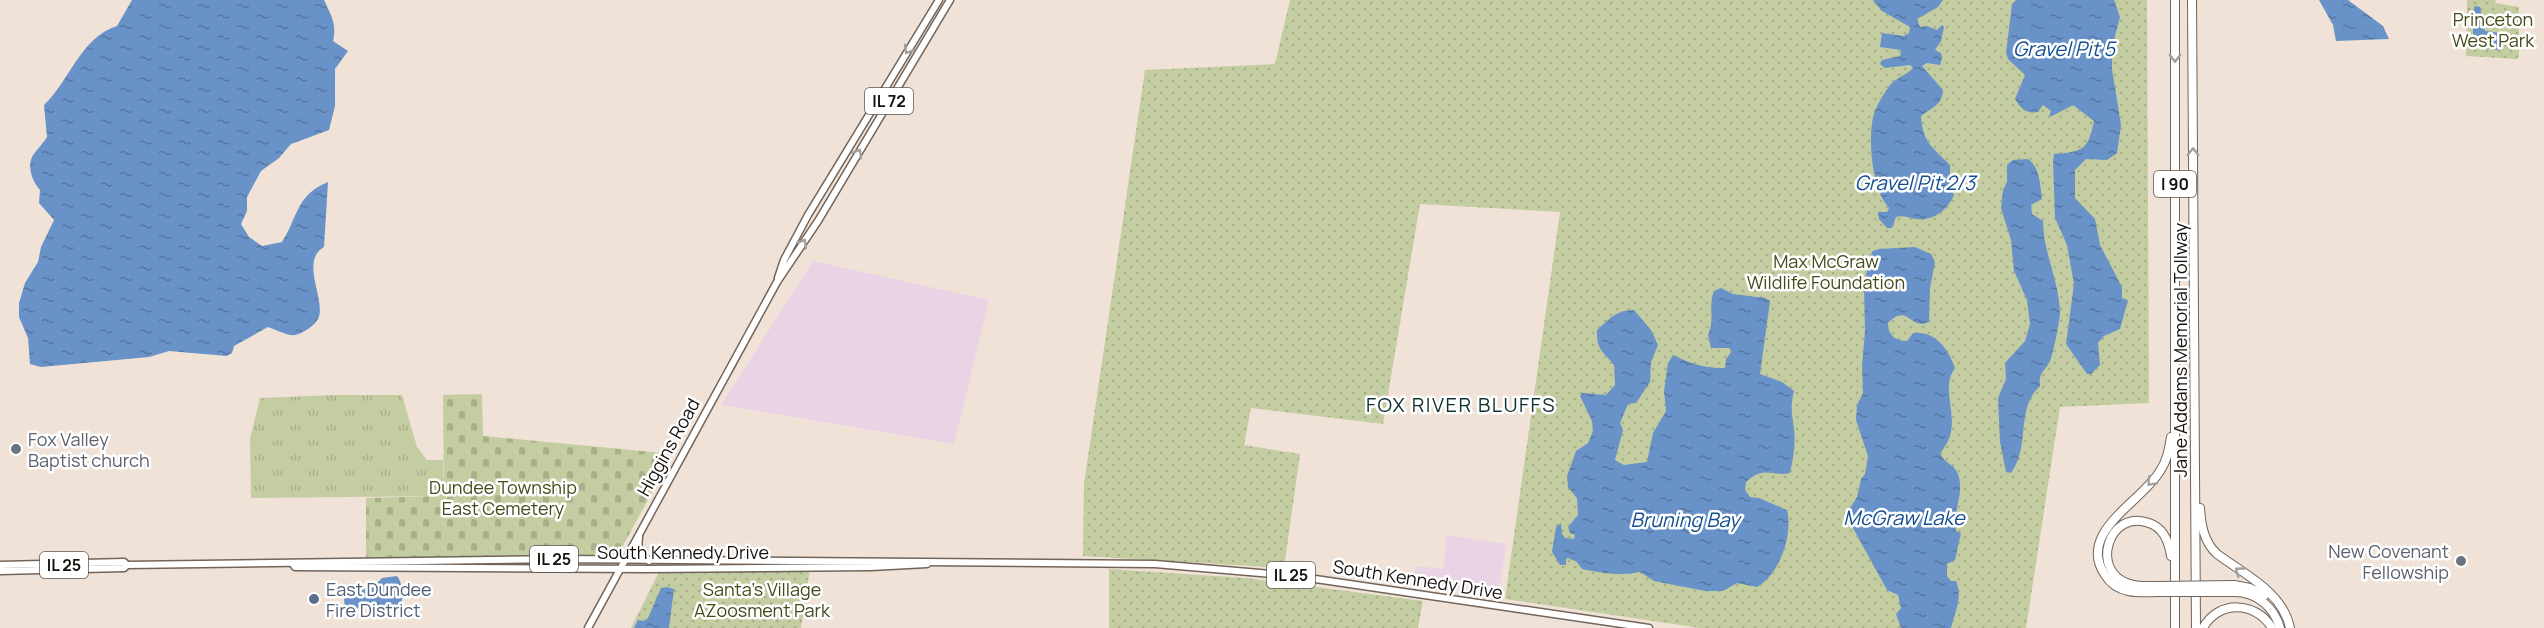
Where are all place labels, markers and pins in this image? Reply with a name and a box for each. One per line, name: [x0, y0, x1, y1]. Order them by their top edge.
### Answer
place label: Fox Valley Baptist church: [28, 427, 150, 472]
marker: Fox Valley Baptist church: [9, 442, 23, 456]
place label: New Covenant Fellowship: [2328, 539, 2449, 584]
marker: New Covenant Fellowship: [2454, 554, 2468, 568]
place label: East Dundee Fire District: [326, 577, 432, 622]
marker: East Dundee Fire District: [307, 592, 321, 606]

